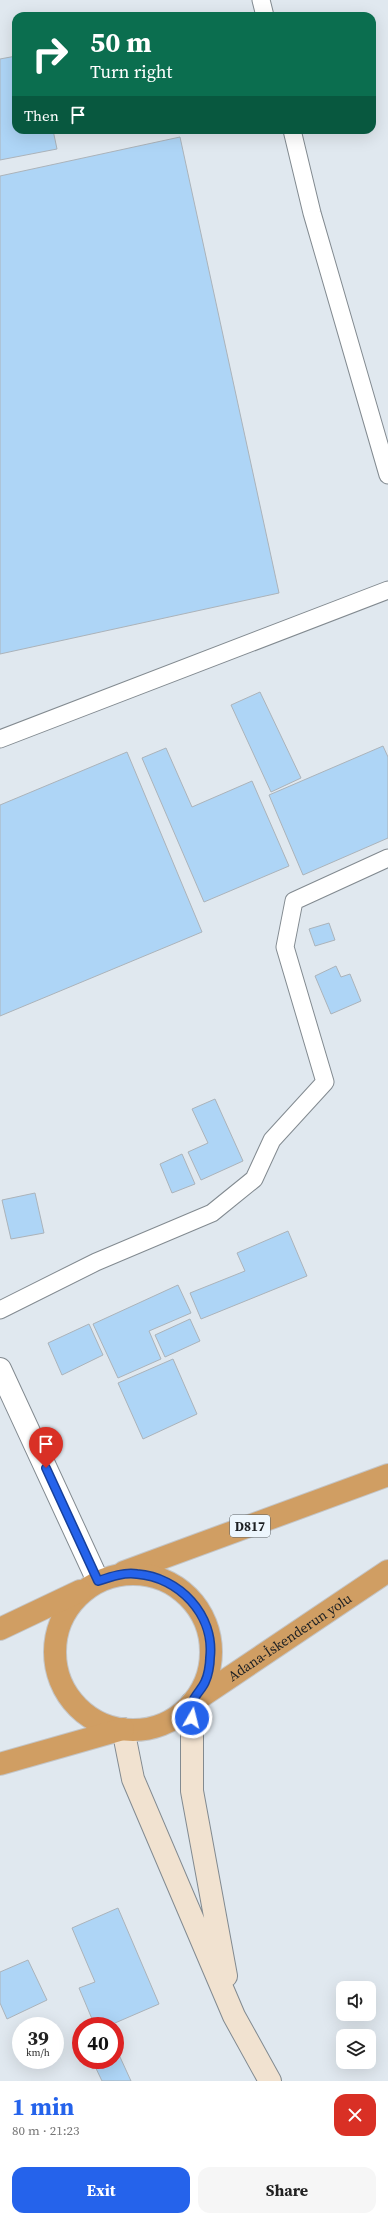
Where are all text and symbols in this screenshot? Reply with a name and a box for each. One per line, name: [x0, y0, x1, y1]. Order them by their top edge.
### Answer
text: 50 m: [90, 23, 152, 61]
icon: right: [24, 28, 76, 80]
text: Turn right: [90, 59, 172, 84]
icon: arrive: [67, 104, 89, 126]
text: Then: [24, 105, 59, 126]
pin: [29, 1427, 63, 1468]
icon: arrive: [35, 1433, 57, 1455]
road number: D817: [230, 1515, 270, 1537]
street label: Adana-İskenderun yolu: [224, 1588, 356, 1686]
position arrow: [171, 1697, 213, 1739]
map controls: [336, 1981, 376, 2069]
button: sound: [336, 1981, 376, 2021]
speed limit sign: 40: [72, 2017, 124, 2069]
text: 39: [27, 2024, 49, 2052]
button: layers: [336, 2029, 376, 2069]
text: km/h: [26, 2046, 50, 2059]
text: 1 min: [12, 2090, 74, 2123]
button: close: [334, 2094, 376, 2136]
text: 80 m · 21:23: [12, 2122, 80, 2139]
button: Exit: [12, 2167, 190, 2213]
button: Share: [198, 2167, 376, 2213]

